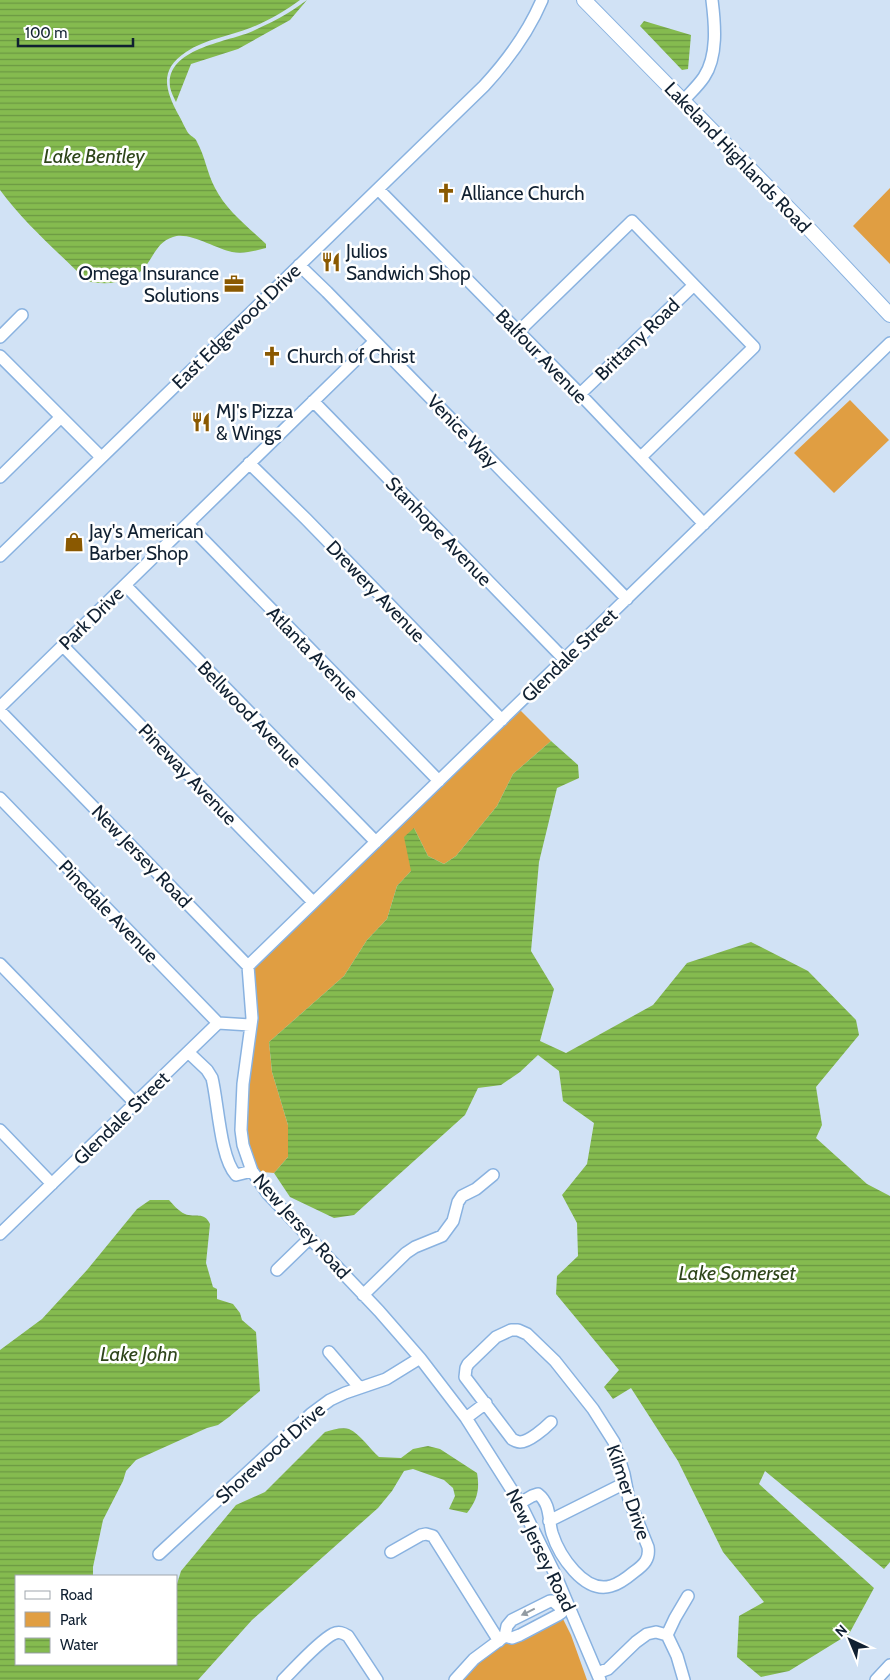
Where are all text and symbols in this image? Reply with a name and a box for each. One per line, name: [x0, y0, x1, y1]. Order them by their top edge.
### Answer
scale bar: [18, 15, 132, 47]
text: 100 m: [25, 24, 67, 42]
street label: Lakeland Highlands Road: [660, 77, 816, 238]
water label: Lake Bentley: [43, 144, 145, 168]
church icon: Alliance Church: [435, 182, 457, 204]
place label: Alliance Church: [461, 182, 584, 205]
place label: Julios Sandwich Shop: [345, 240, 471, 285]
restaurant icon: Julios Sandwich Shop: [320, 251, 342, 273]
street label: East Edgewood Drive: [167, 259, 306, 394]
place label: Omega Insurance Solutions: [78, 262, 219, 307]
office icon: Omega Insurance Solutions: [223, 273, 245, 295]
street label: Brittany Road: [590, 293, 684, 385]
street label: Balfour Avenue: [491, 304, 592, 408]
church icon: Church of Christ: [261, 345, 283, 367]
place label: Church of Christ: [287, 345, 416, 368]
street label: Venice Way: [422, 390, 503, 473]
place label: MJ's Pizza & Wings: [216, 400, 293, 445]
restaurant icon: MJ's Pizza & Wings: [190, 411, 212, 433]
street label: Stanhope Avenue: [381, 472, 497, 591]
place label: Jay's American Barber Shop: [88, 520, 204, 565]
shop icon: Jay's American Barber Shop: [63, 531, 85, 553]
street label: Drewery Avenue: [321, 536, 430, 647]
street label: Park Drive: [54, 582, 129, 655]
street label: Atlanta Avenue: [262, 602, 363, 705]
street label: Glendale Street: [517, 604, 622, 707]
street label: Bellwood Avenue: [193, 656, 307, 773]
street label: Pineway Avenue: [134, 719, 242, 830]
street label: New Jersey Road: [87, 800, 196, 912]
street label: Pinedale Avenue: [54, 855, 163, 968]
street label: Glendale Street: [69, 1067, 174, 1170]
street label: New Jersey Road: [248, 1169, 355, 1284]
water label: Lake Somerset: [679, 1261, 796, 1285]
water label: Lake John: [100, 1342, 178, 1366]
street label: Shorewood Drive: [211, 1398, 330, 1509]
street label: Kilmer Drive: [602, 1442, 656, 1543]
street label: New Jersey Road: [501, 1485, 580, 1615]
legend: [15, 1575, 178, 1665]
text: Road: [60, 1586, 93, 1604]
one-way arrow: [521, 1608, 536, 1616]
text: Park: [60, 1611, 87, 1629]
north arrow: [825, 1615, 875, 1665]
text: N: [831, 1621, 851, 1641]
text: Water: [60, 1636, 98, 1654]

